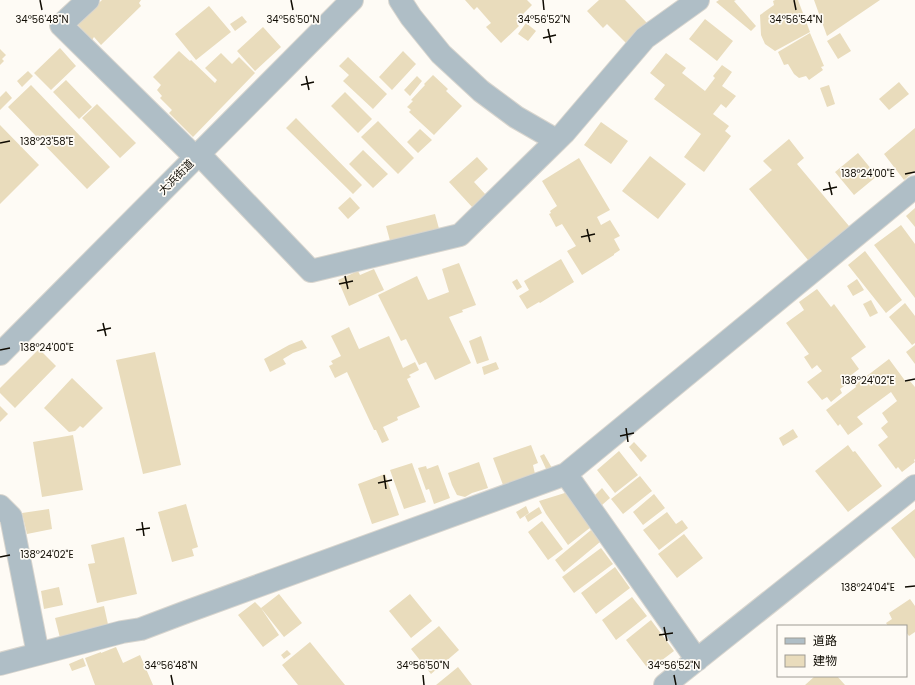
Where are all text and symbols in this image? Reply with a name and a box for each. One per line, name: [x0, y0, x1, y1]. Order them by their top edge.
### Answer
text: 34°56'48"N: [15, 12, 69, 27]
text: 34°56'50"N: [266, 12, 320, 27]
text: 34°56'52"N: [518, 12, 570, 27]
text: 34°56'54"N: [769, 12, 823, 27]
text: 138°23'58"E: [20, 134, 74, 149]
street label: 大浜街道: [155, 156, 197, 198]
text: 138°24'00"E: [841, 166, 895, 181]
text: 138°24'00"E: [20, 340, 74, 355]
text: 138°24'02"E: [841, 373, 895, 388]
text: 138°24'02"E: [20, 547, 74, 562]
text: 138°24'04"E: [841, 580, 895, 595]
legend: [777, 625, 907, 677]
text: 道路: [813, 632, 837, 649]
text: 建物: [813, 652, 837, 669]
text: 34°56'48"N: [144, 658, 198, 673]
text: 34°56'50"N: [396, 658, 450, 673]
text: 34°56'52"N: [648, 658, 700, 673]

